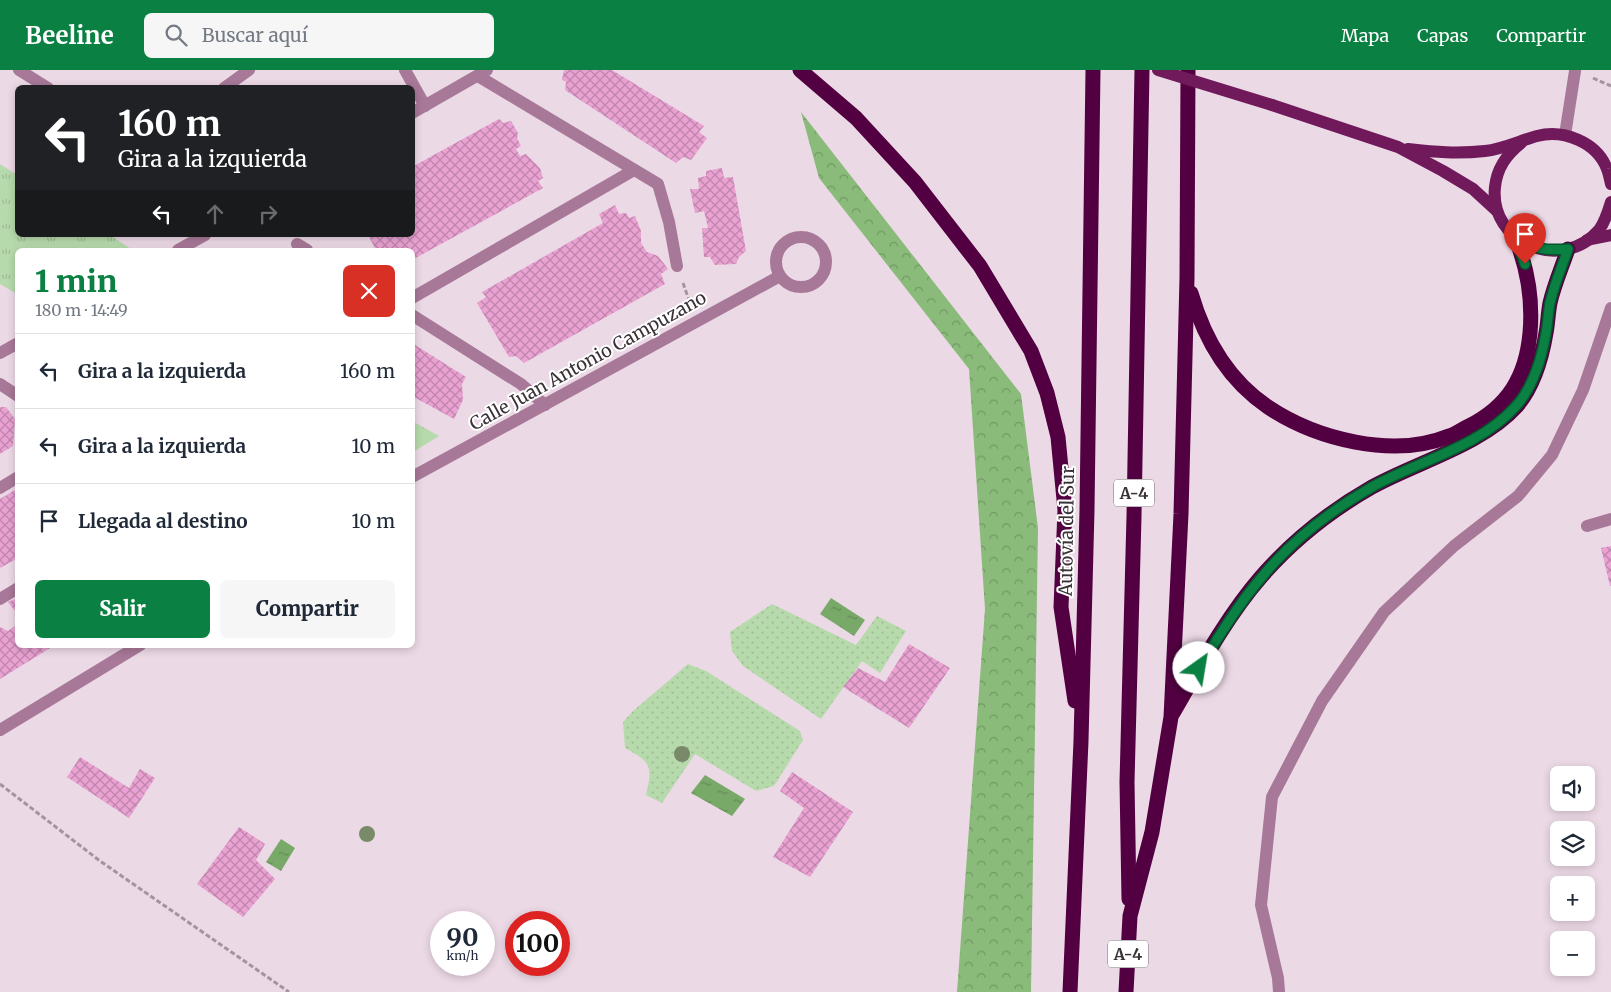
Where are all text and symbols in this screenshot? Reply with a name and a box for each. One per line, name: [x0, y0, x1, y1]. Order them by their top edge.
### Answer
search box: [144, 13, 494, 58]
text: Beeline: [25, 20, 114, 51]
icon: search: [162, 21, 190, 49]
text: Buscar aquí: [202, 23, 308, 47]
text: Mapa: [1341, 24, 1389, 47]
text: Capas: [1417, 24, 1468, 47]
text: Compartir: [1496, 24, 1586, 47]
text: 160 m: [118, 102, 221, 146]
icon: left: [35, 105, 100, 170]
text: Gira a la izquierda: [118, 145, 307, 173]
icon: left: [148, 200, 176, 228]
icon: ahead: [201, 200, 229, 228]
icon: right: [254, 200, 282, 228]
pin: [1504, 213, 1546, 264]
icon: arrive: [1511, 220, 1539, 248]
text: 1 min: [35, 262, 117, 300]
button: close: [343, 265, 395, 317]
street label: Calle Juan Antonio Campuzano: [465, 286, 710, 435]
text: 180 m · 14:49: [35, 300, 128, 320]
icon: left: [35, 357, 63, 385]
text: Gira a la izquierda: [78, 359, 246, 383]
text: 160 m: [340, 359, 395, 383]
icon: left: [35, 432, 63, 460]
text: Gira a la izquierda: [78, 434, 246, 458]
text: 10 m: [352, 434, 395, 458]
street label: Autovía del Sur: [1054, 466, 1079, 597]
road number: A-4: [1114, 479, 1154, 506]
icon: arrive: [35, 507, 63, 535]
text: Llegada al destino: [78, 509, 248, 533]
text: 10 m: [352, 509, 395, 533]
button: Salir: [35, 580, 210, 638]
button: Compartir: [220, 580, 395, 638]
position arrow: [1172, 641, 1224, 693]
map controls: [1550, 766, 1595, 976]
button: sound: [1550, 766, 1595, 811]
button: layers: [1550, 821, 1595, 866]
button: +: [1550, 876, 1595, 921]
speed limit sign: 100: [505, 911, 570, 976]
text: 90: [447, 921, 478, 953]
button: −: [1550, 931, 1595, 976]
road number: A-4: [1108, 941, 1148, 968]
text: km/h: [447, 948, 478, 963]

